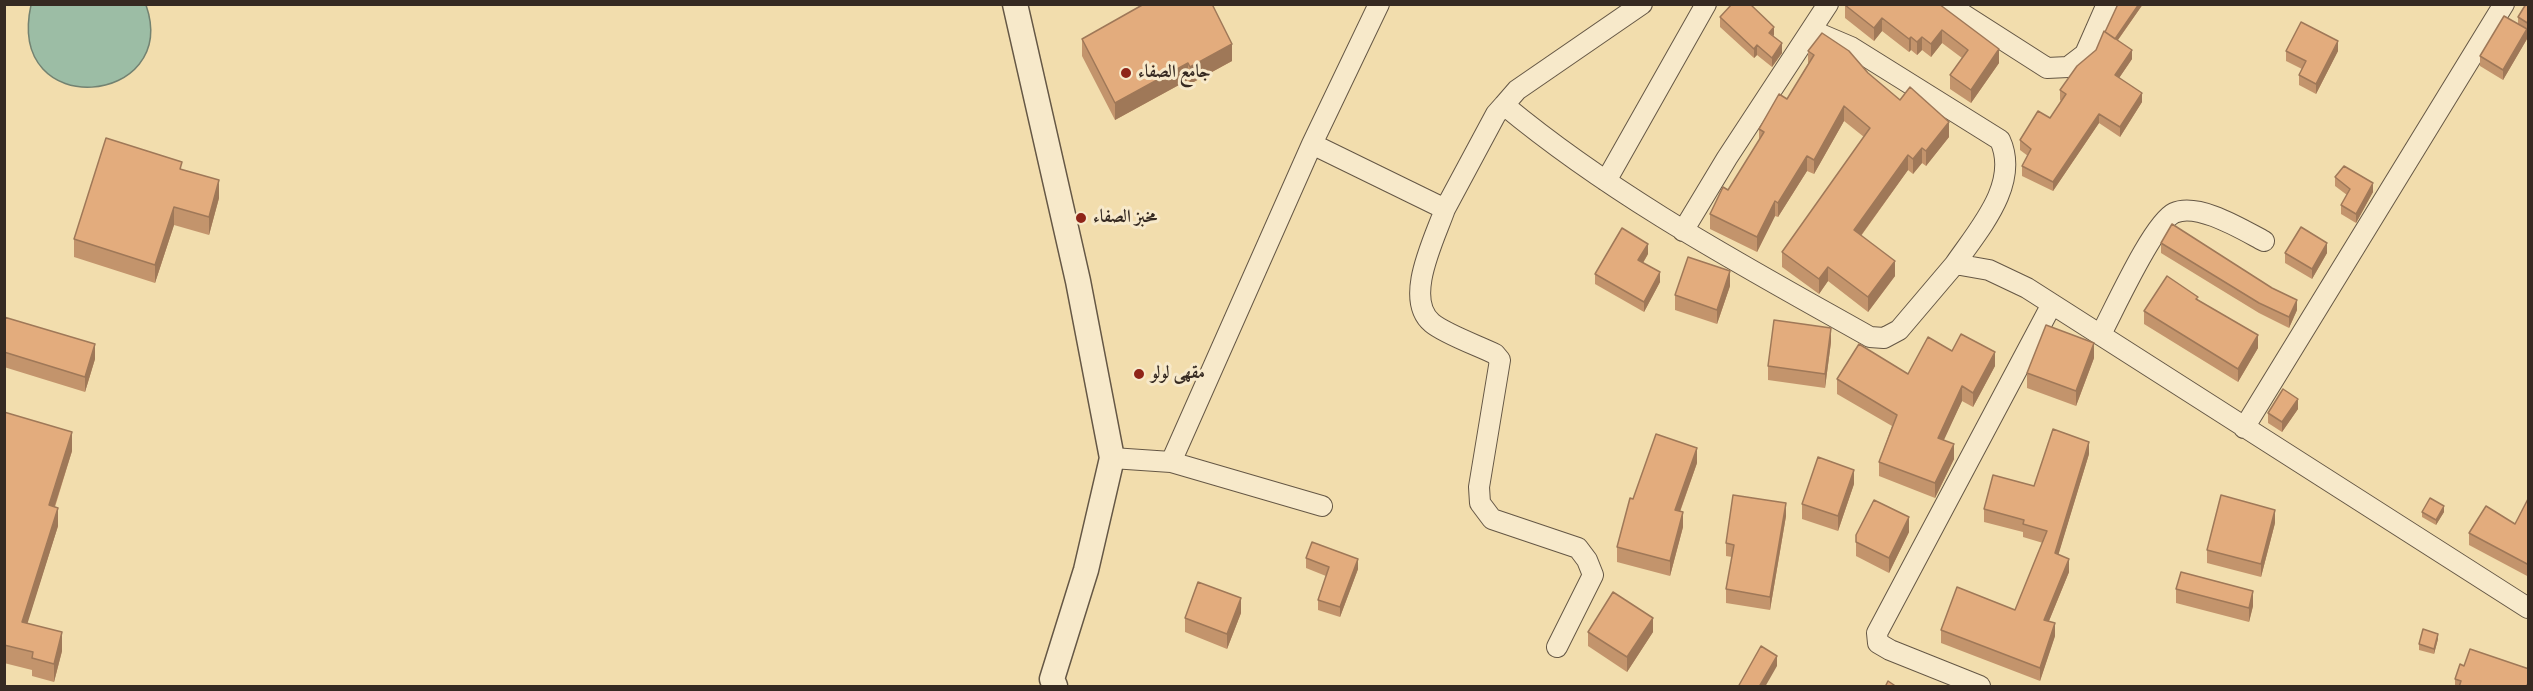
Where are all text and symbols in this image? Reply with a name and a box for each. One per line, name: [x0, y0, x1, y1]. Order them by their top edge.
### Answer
place label: جامع الصفاء: [1138, 62, 1211, 84]
marker: جامع الصفاء: [1119, 66, 1133, 80]
place label: مخبز الصفاء: [1093, 207, 1157, 229]
marker: مخبز الصفاء: [1074, 211, 1088, 225]
place label: مقهى لولو: [1151, 363, 1205, 385]
marker: مقهى لولو: [1132, 367, 1146, 381]

